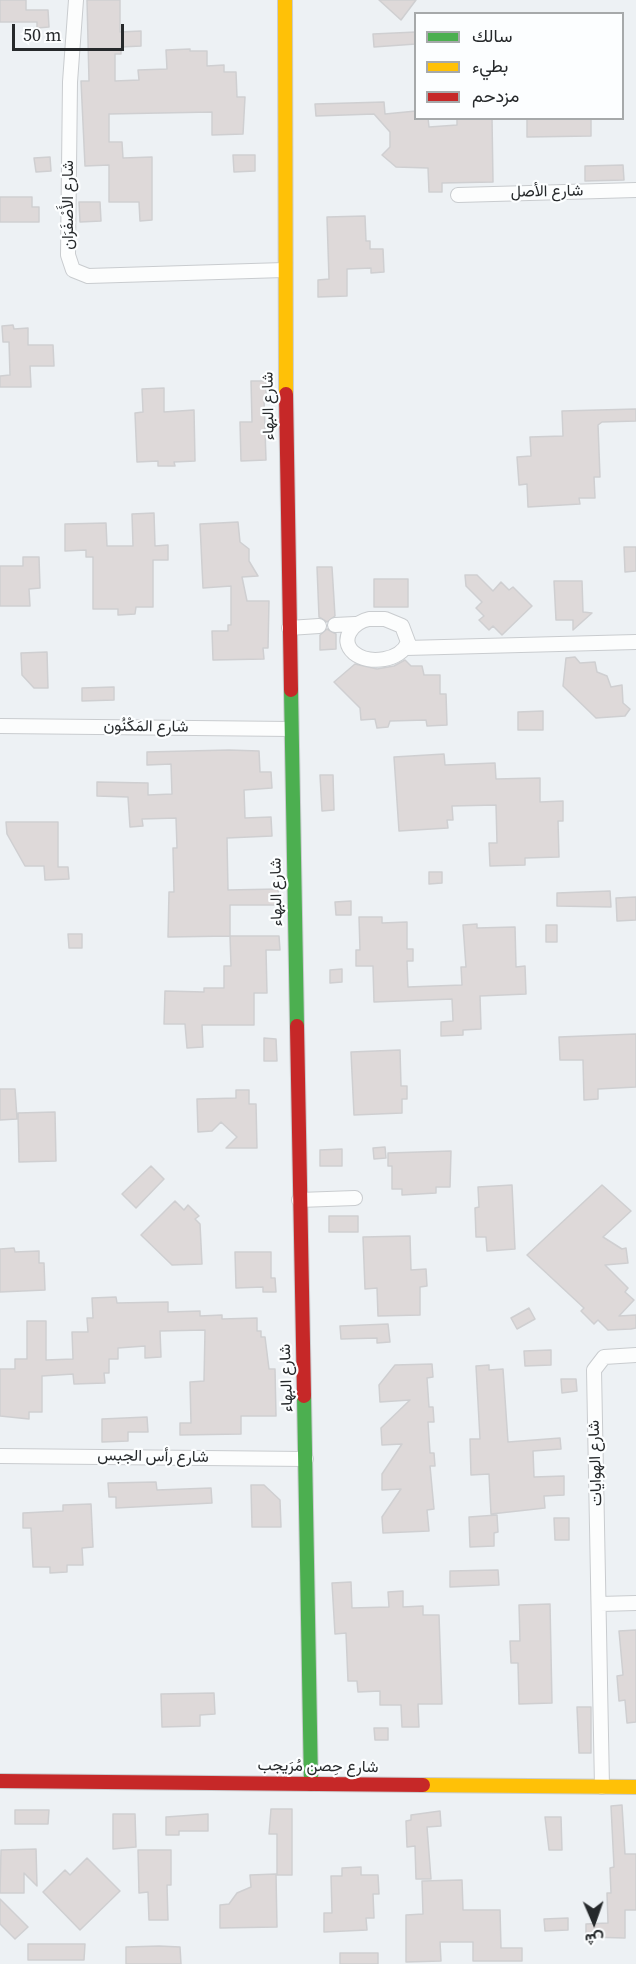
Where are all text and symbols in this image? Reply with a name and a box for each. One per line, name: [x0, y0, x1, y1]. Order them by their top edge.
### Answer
scale bar: [15, 12, 128, 50]
legend: [414, 12, 624, 120]
text: 50 m: [23, 22, 61, 47]
text: سالك: [472, 23, 512, 48]
text: بطيء: [472, 53, 508, 78]
text: مزدحم: [472, 83, 519, 108]
street label: شارع الأَصْفَرَان: [59, 160, 79, 250]
street label: شارع الأصل: [510, 182, 584, 202]
street label: شارع البهاء: [259, 372, 279, 440]
street label: شارع المَكْنُون: [103, 717, 189, 737]
street label: شارع البهاء: [267, 858, 287, 926]
street label: شارع البهاء: [276, 1343, 298, 1413]
street label: شارع الهوايات: [585, 1420, 607, 1506]
street label: شارع رأس الجبس: [97, 1446, 209, 1468]
street label: شارع حِصن مُرَيجب: [257, 1756, 379, 1778]
north arrow: [564, 1892, 624, 1952]
text: ش: [585, 1929, 605, 1951]

